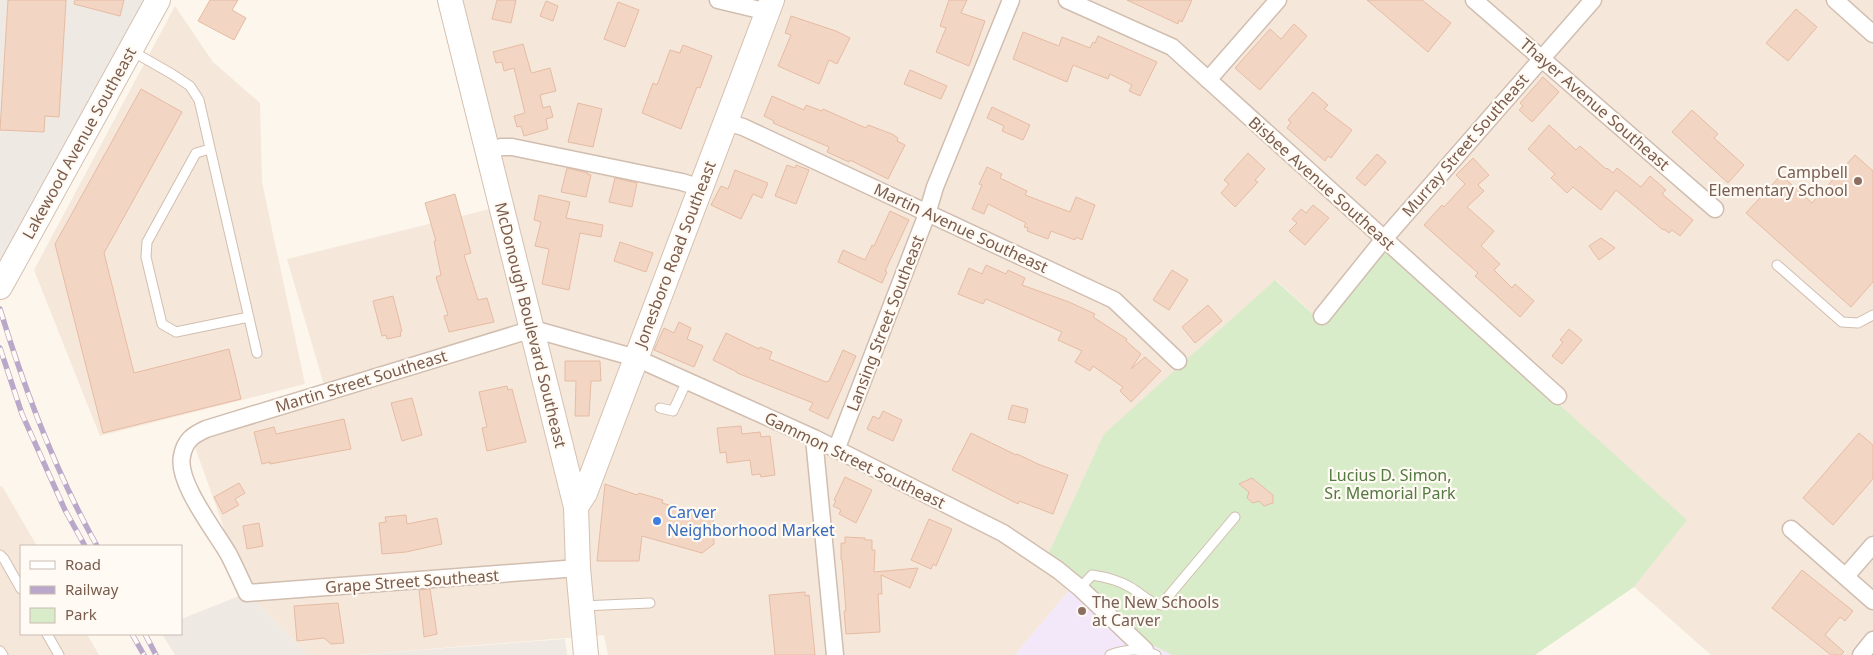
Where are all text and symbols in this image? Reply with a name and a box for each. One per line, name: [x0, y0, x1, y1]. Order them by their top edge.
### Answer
street label: Thayer Avenue Southeast: [1516, 33, 1675, 175]
street label: Lakewood Avenue Southeast: [17, 43, 141, 243]
street label: Murray Street Southeast: [1397, 69, 1533, 221]
street label: Bisbee Avenue Southeast: [1244, 111, 1400, 255]
street label: Jonesboro Road Southeast: [628, 157, 721, 352]
place label: Campbell Elementary School: [1709, 161, 1848, 201]
marker: Campbell Elementary School: [1852, 175, 1864, 187]
street label: Martin Avenue Southeast: [870, 178, 1052, 278]
street label: McDonough Boulevard Southeast: [490, 200, 572, 450]
street label: Lansing Street Southeast: [841, 231, 929, 414]
street label: Martin Street Southeast: [273, 344, 450, 418]
street label: Gammon Street Southeast: [761, 407, 949, 514]
park label: Lucius D. Simon, Sr. Memorial Park: [1324, 464, 1456, 504]
place label: Carver Neighborhood Market: [667, 501, 835, 541]
marker: Carver Neighborhood Market: [651, 515, 663, 527]
legend: [20, 545, 182, 635]
text: Road: [65, 554, 101, 574]
street label: Grape Street Southeast: [324, 564, 500, 598]
text: Railway: [65, 579, 119, 599]
place label: The New Schools at Carver: [1092, 591, 1219, 631]
text: Park: [65, 604, 97, 624]
marker: The New Schools at Carver: [1076, 605, 1088, 617]

